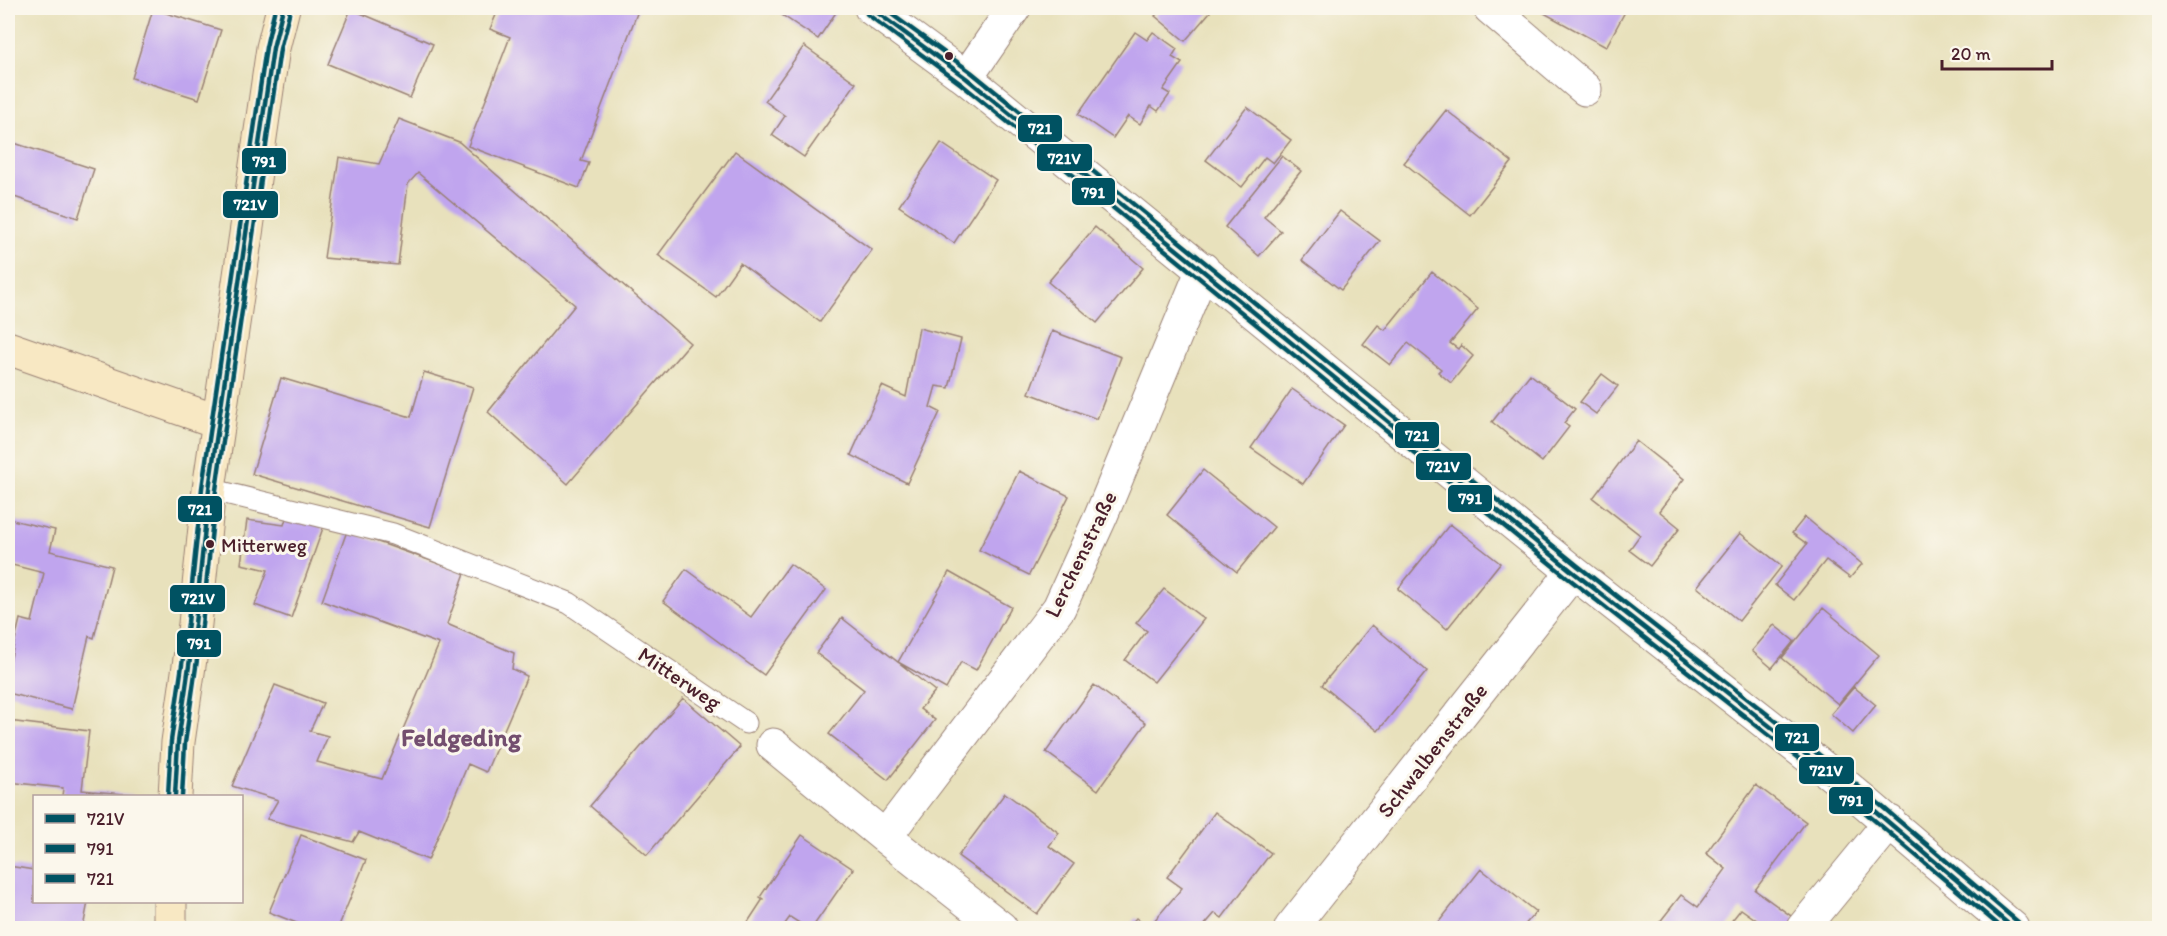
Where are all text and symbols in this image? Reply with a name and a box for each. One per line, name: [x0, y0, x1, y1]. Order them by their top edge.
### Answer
scale bar: [1942, 33, 2052, 71]
text: 20 m: [1951, 43, 1991, 65]
unlabelled marker: [943, 50, 955, 62]
line badge: 721: [1017, 114, 1063, 143]
text: 721: [1027, 119, 1052, 138]
line badge: 721V: [1036, 143, 1093, 172]
line badge: 791: [241, 147, 287, 175]
text: 721V: [1046, 149, 1081, 168]
text: 791: [251, 152, 276, 171]
line badge: 791: [1071, 177, 1116, 206]
text: 791: [1080, 183, 1105, 202]
line badge: 721V: [222, 190, 279, 219]
text: 721V: [232, 195, 267, 214]
line badge: 721: [1394, 421, 1440, 449]
text: 721: [1404, 426, 1429, 445]
line badge: 721V: [1415, 452, 1472, 481]
text: 721V: [1425, 457, 1460, 476]
line badge: 791: [1447, 484, 1493, 513]
street label: Lerchenstraße: [1038, 487, 1123, 622]
text: 791: [1457, 489, 1482, 508]
line badge: 721: [177, 495, 223, 523]
text: 721: [187, 500, 212, 519]
place label: Mitterweg: [221, 533, 308, 557]
marker: Mitterweg: [204, 538, 216, 550]
line badge: 721V: [169, 584, 226, 613]
text: 721V: [180, 589, 215, 608]
line badge: 791: [176, 629, 222, 658]
text: 791: [186, 634, 211, 653]
street label: Mitterweg: [633, 641, 727, 716]
street label: Schwalbenstraße: [1372, 678, 1493, 823]
district label: Feldgeding: [401, 721, 522, 753]
line badge: 721: [1774, 723, 1820, 752]
text: 721: [1784, 728, 1809, 747]
line badge: 721V: [1798, 756, 1855, 785]
text: 721V: [1808, 761, 1843, 780]
line badge: 791: [1828, 786, 1874, 815]
text: 791: [1838, 791, 1863, 810]
legend: [33, 795, 243, 903]
text: 721V: [87, 808, 125, 830]
text: 791: [87, 838, 114, 860]
text: 721: [87, 868, 114, 890]

